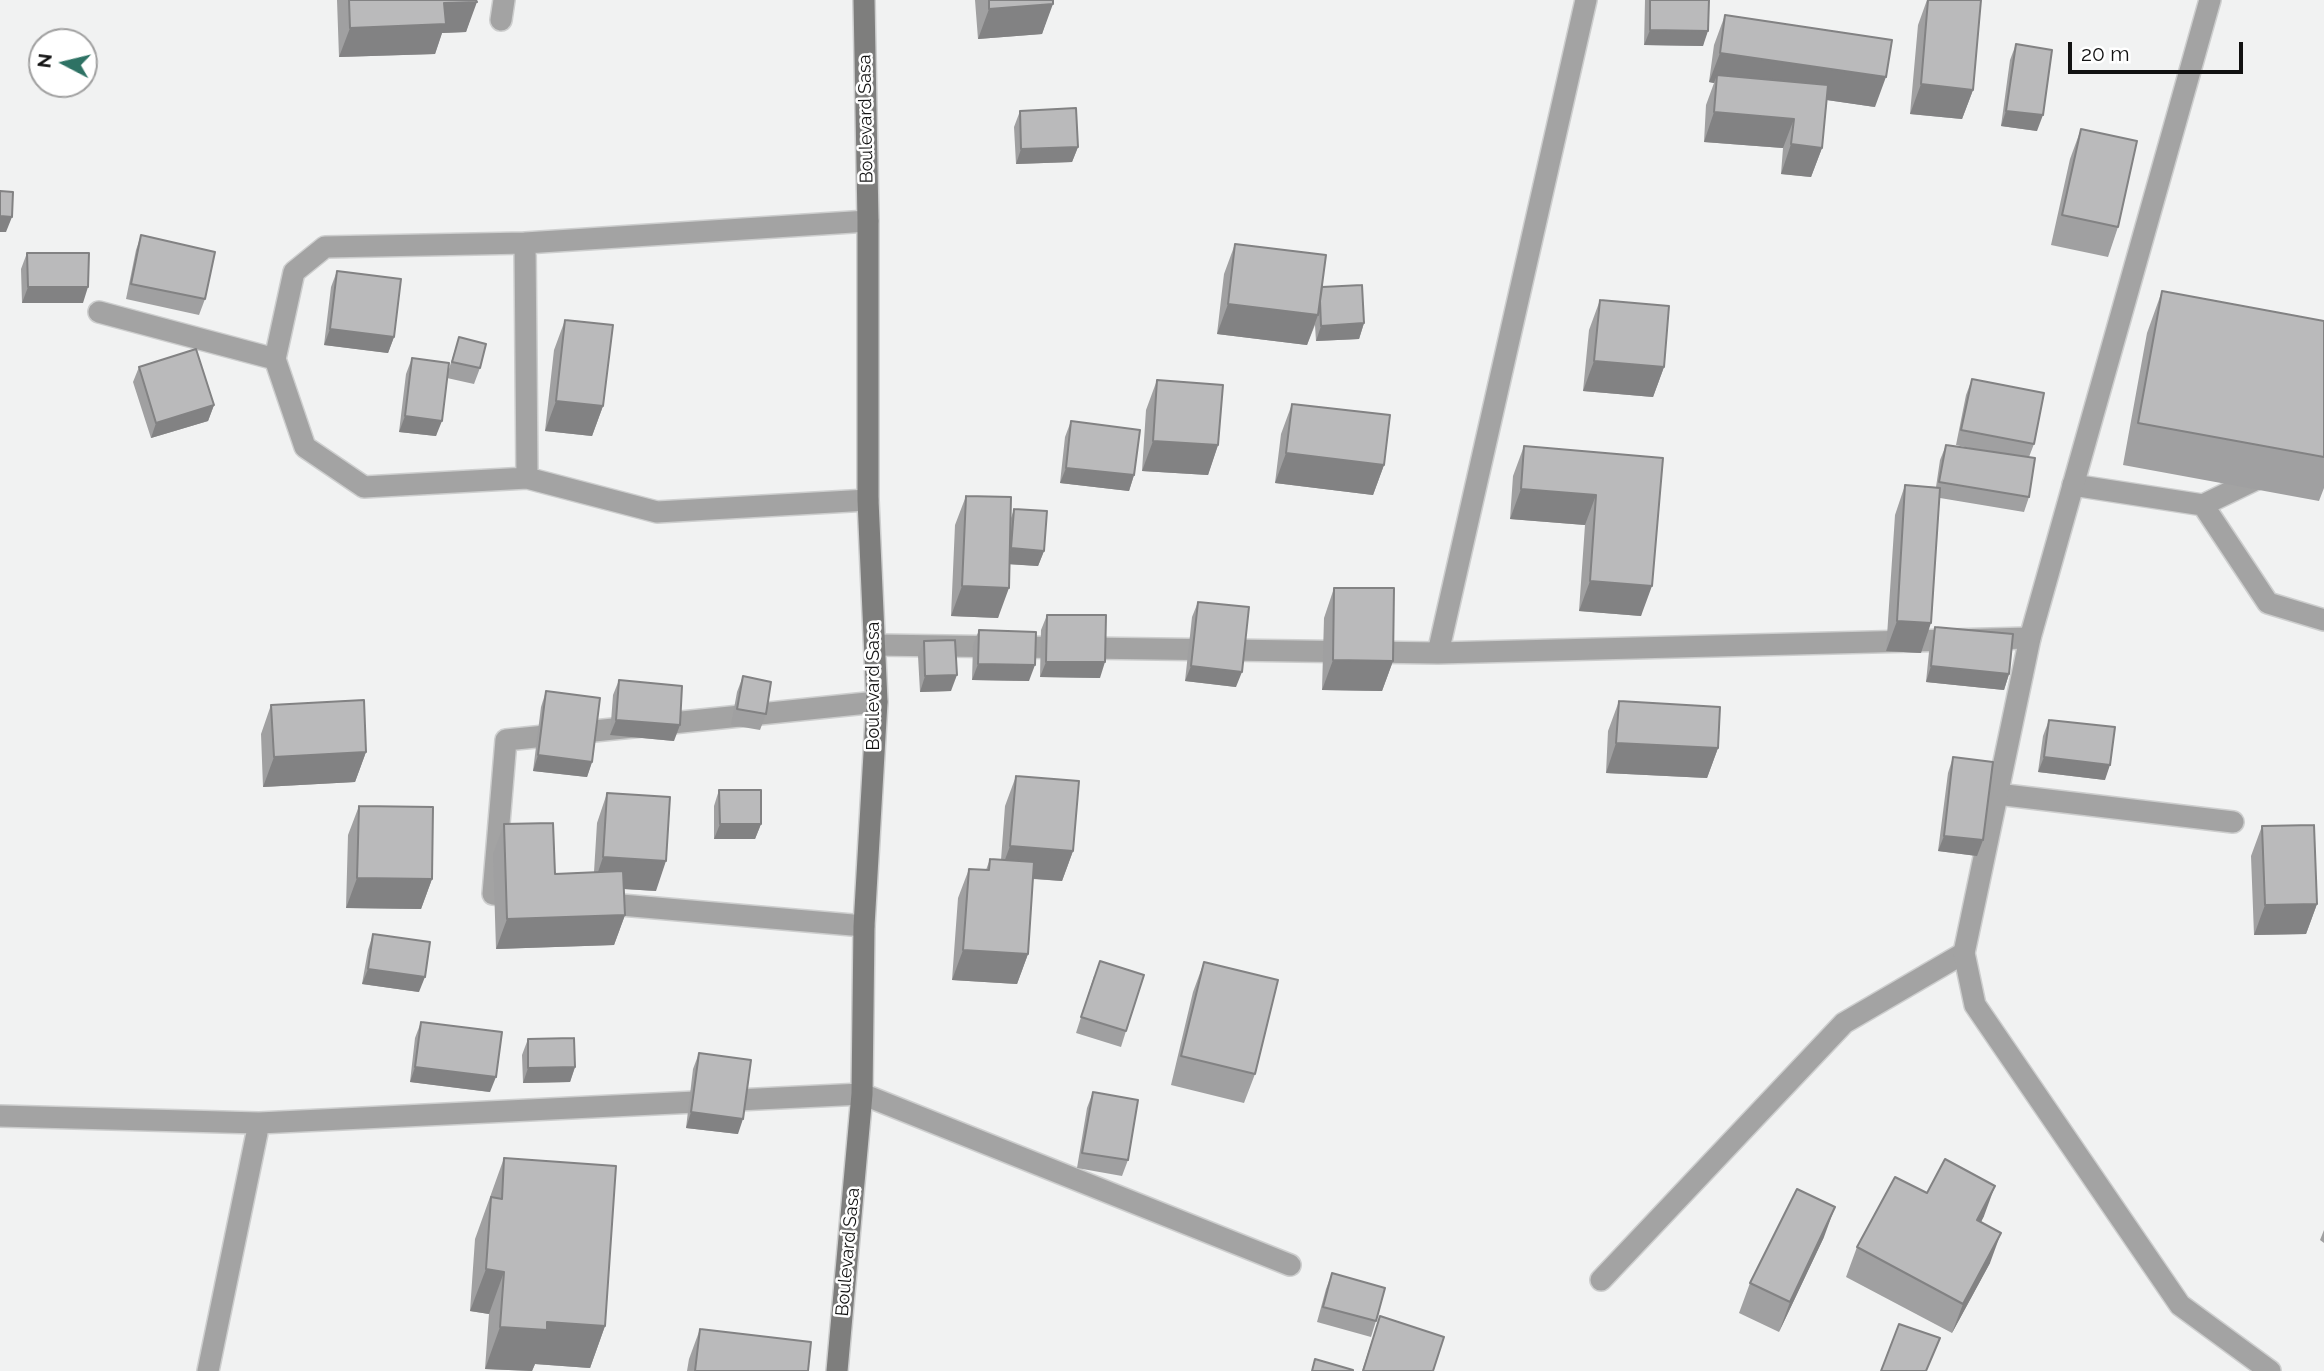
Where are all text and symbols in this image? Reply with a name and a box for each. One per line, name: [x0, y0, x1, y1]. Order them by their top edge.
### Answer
north arrow: [28, 28, 98, 98]
scale bar: [2072, 28, 2247, 72]
text: 20 m: [2081, 41, 2129, 66]
text: N: [32, 52, 56, 69]
street label: Boulevard Sasa: [854, 54, 878, 184]
street label: Boulevard Sasa: [863, 622, 885, 750]
street label: Boulevard Sasa: [832, 1187, 864, 1317]

